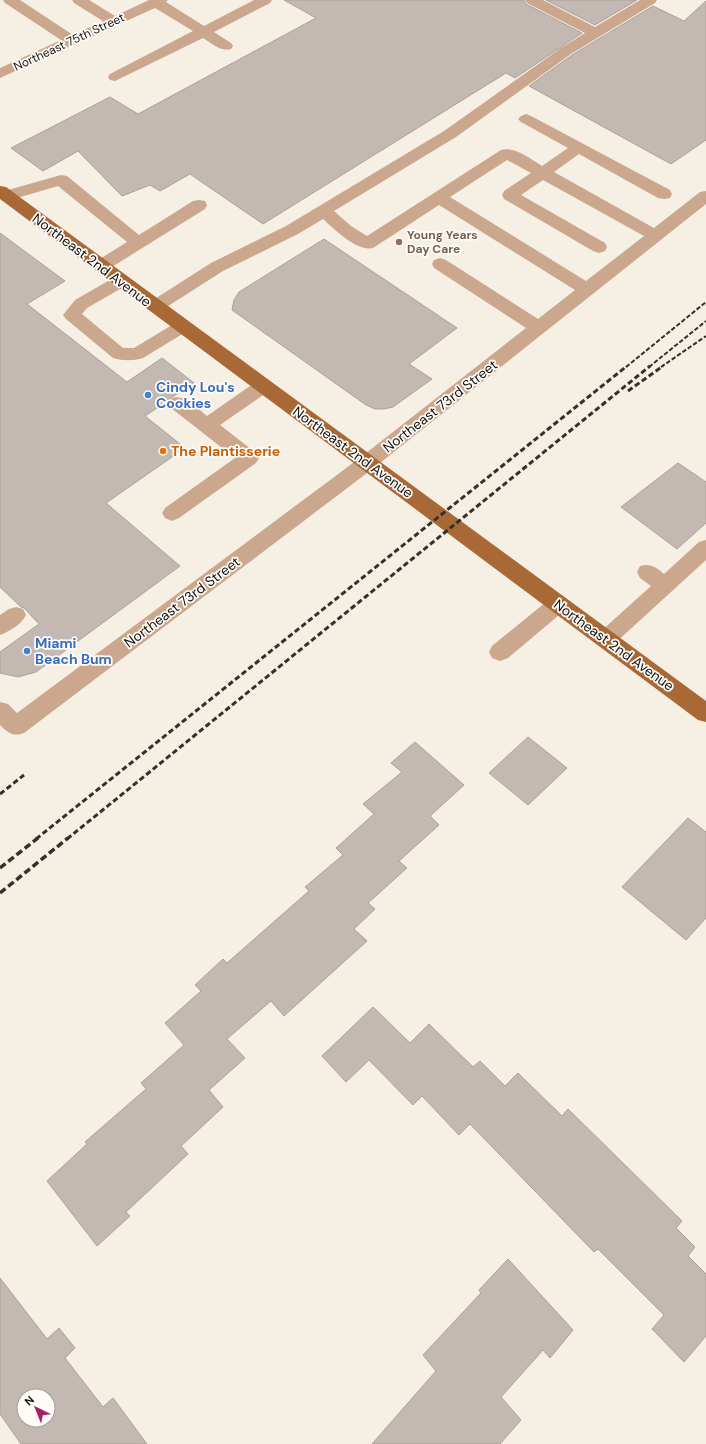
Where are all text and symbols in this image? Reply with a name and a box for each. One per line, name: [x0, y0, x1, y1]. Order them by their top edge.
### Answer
street label: Northeast 75th Street: [11, 9, 127, 75]
street label: Northeast 2nd Avenue: [29, 209, 155, 311]
place label: Young Years Day Care: [407, 227, 478, 257]
marker: Young Years Day Care: [394, 237, 404, 247]
street label: Northeast 73rd Street: [379, 356, 501, 456]
place label: Cindy Lou's Cookies: [156, 378, 235, 412]
marker: Cindy Lou's Cookies: [143, 390, 153, 400]
street label: Northeast 2nd Avenue: [289, 402, 417, 502]
place label: The Plantisserie: [171, 442, 280, 460]
marker: The Plantisserie: [158, 446, 168, 456]
street label: Northeast 73rd Street: [120, 552, 244, 652]
street label: Northeast 2nd Avenue: [550, 595, 678, 695]
place label: Miami Beach Bum: [35, 634, 112, 668]
marker: Miami Beach Bum: [22, 646, 32, 656]
north arrow: [16, 1388, 56, 1428]
text: N: [21, 1393, 37, 1409]

